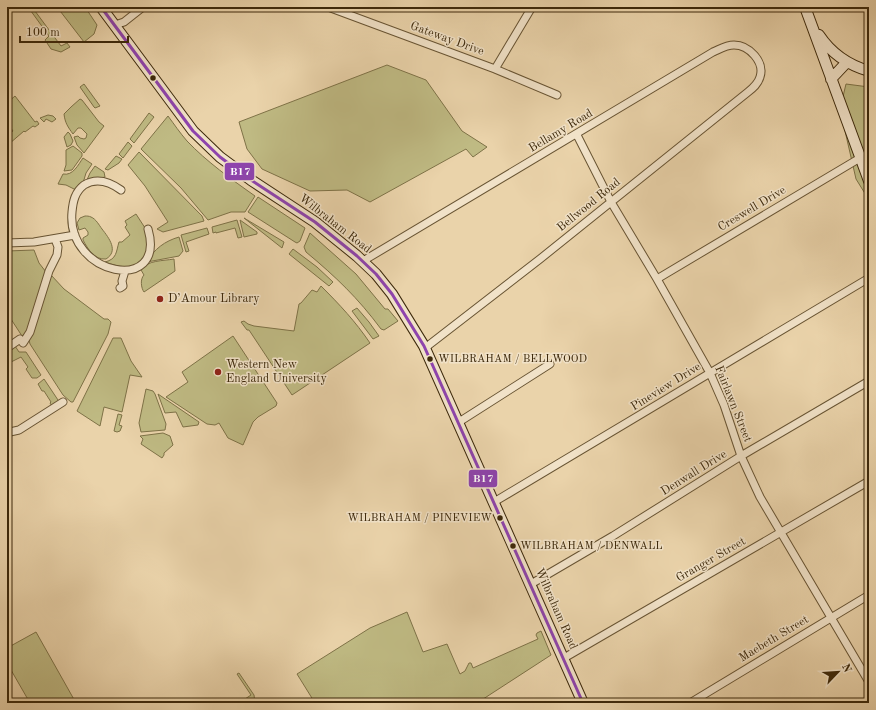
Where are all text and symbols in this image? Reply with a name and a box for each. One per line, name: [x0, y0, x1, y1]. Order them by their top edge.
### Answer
scale bar: [20, 18, 128, 44]
street label: Gateway Drive: [409, 20, 486, 58]
text: 100 m: [26, 27, 60, 39]
unlabelled marker: [148, 73, 158, 83]
street label: Bellamy Road: [527, 107, 595, 155]
line badge: B17: [224, 162, 255, 181]
text: B17: [230, 167, 250, 178]
street label: Bellwood Road: [555, 176, 623, 234]
street label: Creswell Drive: [716, 184, 788, 234]
street label: Wilbraham Road: [297, 192, 373, 256]
place label: D’Amour Library: [168, 293, 260, 305]
marker: D’Amour Library: [155, 294, 165, 304]
marker: WILBRAHAM / BELLWOOD: [425, 354, 435, 364]
place label: WILBRAHAM / BELLWOOD: [438, 354, 587, 365]
place label: Western New England University: [226, 359, 327, 385]
street label: Pineview Drive: [629, 360, 704, 413]
street label: Fairlawn Street: [712, 364, 754, 444]
marker: Western New England University: [213, 367, 223, 377]
street label: Denwall Drive: [659, 448, 729, 498]
line badge: B17: [468, 469, 498, 488]
text: B17: [473, 474, 493, 485]
place label: WILBRAHAM / PINEVIEW: [347, 513, 492, 524]
marker: WILBRAHAM / PINEVIEW: [495, 513, 505, 523]
street label: Granger Street: [674, 535, 748, 585]
marker: WILBRAHAM / DENWALL: [508, 541, 518, 551]
place label: WILBRAHAM / DENWALL: [520, 541, 663, 552]
street label: Wilbraham Road: [533, 566, 579, 652]
street label: Maebeth Street: [737, 613, 811, 665]
north arrow: [818, 652, 858, 692]
text: N: [839, 662, 853, 675]

